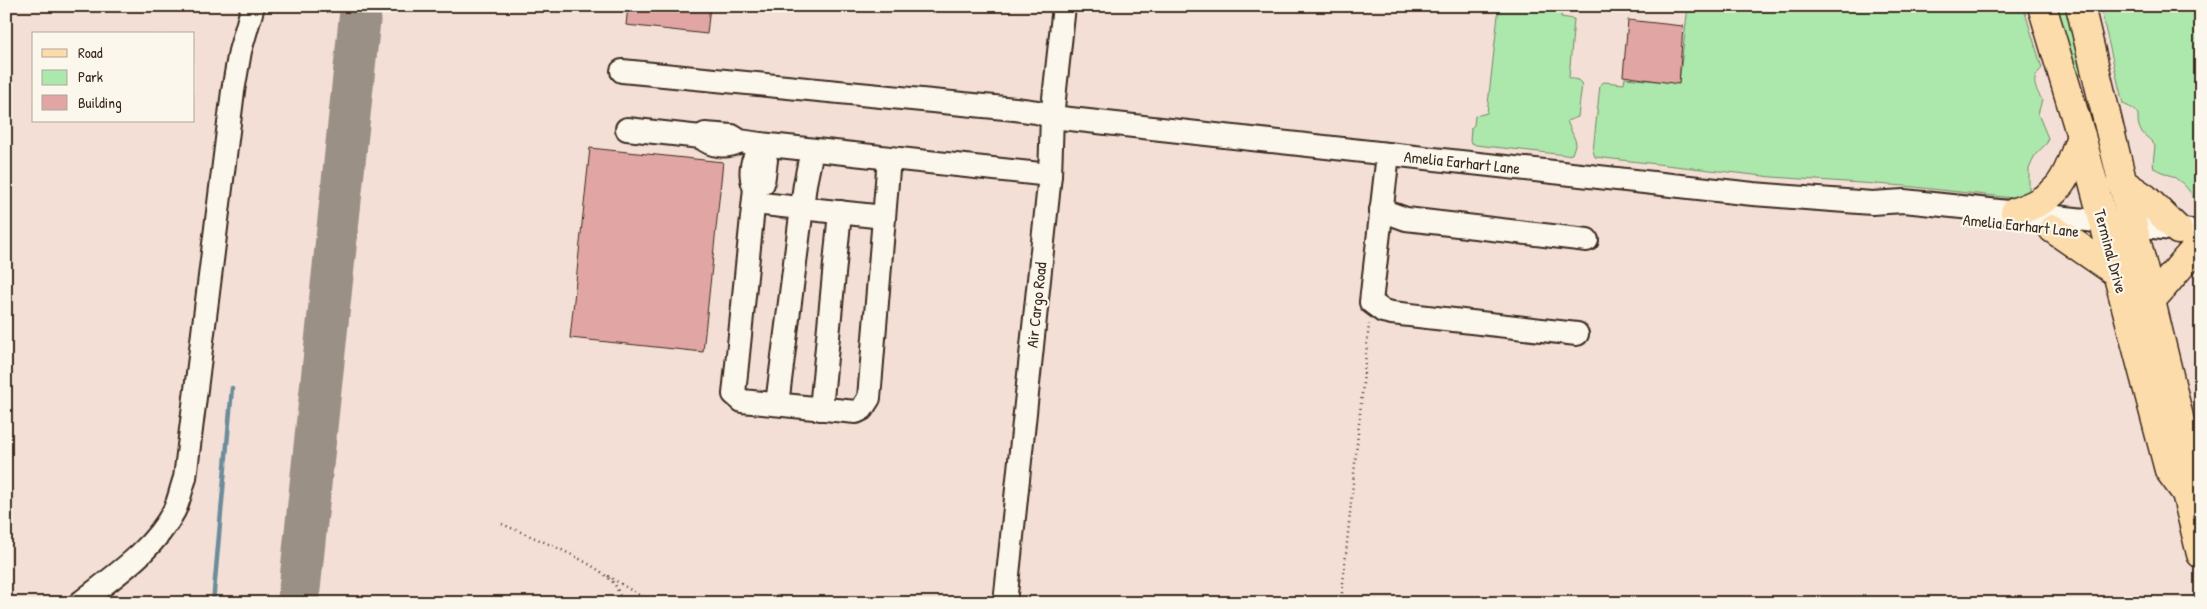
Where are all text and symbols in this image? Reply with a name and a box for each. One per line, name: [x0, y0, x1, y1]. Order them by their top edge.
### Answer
legend: [32, 32, 195, 122]
text: Road: [78, 42, 103, 63]
text: Park: [78, 66, 103, 87]
text: Building: [78, 92, 122, 113]
street label: Amelia Earhart Lane: [1403, 145, 1522, 179]
street label: Terminal Drive: [2089, 207, 2133, 296]
street label: Amelia Earhart Lane: [1962, 208, 2081, 242]
street label: Air Cargo Road: [1021, 261, 1051, 349]

